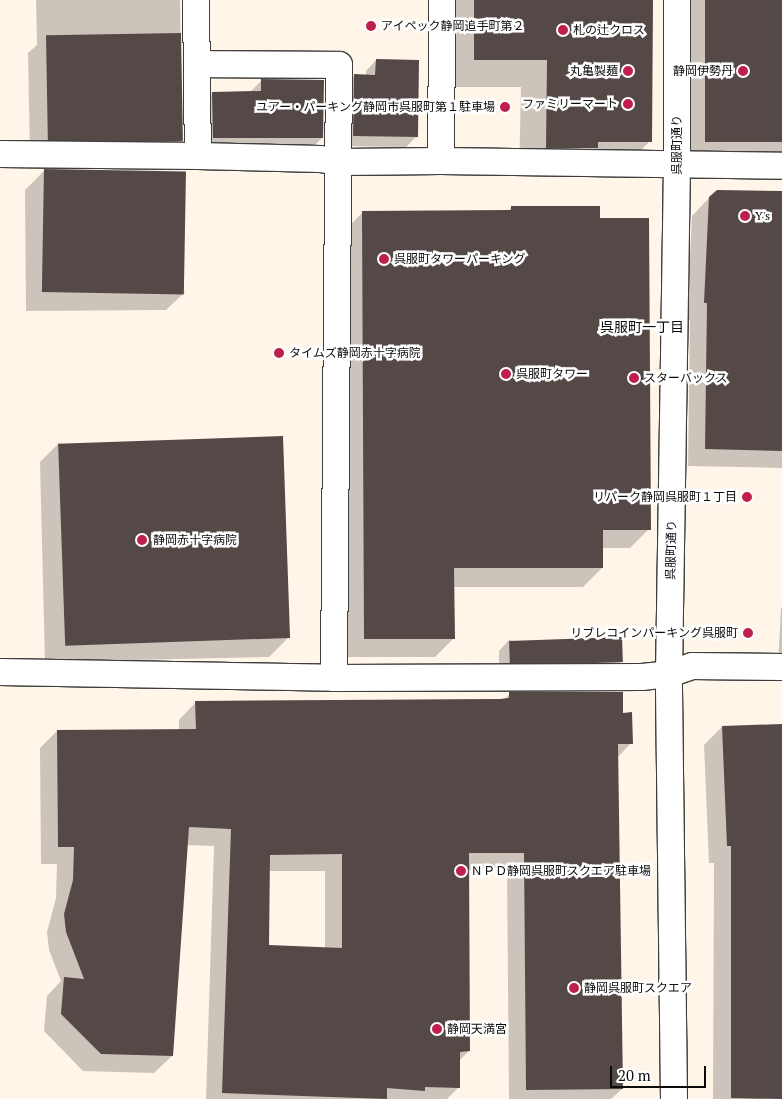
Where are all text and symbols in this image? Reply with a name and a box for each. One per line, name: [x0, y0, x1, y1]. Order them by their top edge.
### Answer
place label: アイペック静岡追手町第２: [381, 19, 525, 33]
marker: アイペック静岡追手町第２: [365, 20, 377, 32]
place label: 札の辻クロス: [573, 23, 645, 37]
marker: 札の辻クロス: [557, 24, 569, 36]
place label: 丸亀製麺: [570, 64, 618, 78]
place label: 静岡伊勢丹: [673, 64, 733, 78]
marker: 丸亀製麺: [622, 65, 634, 77]
marker: 静岡伊勢丹: [737, 65, 749, 77]
place label: ファミリーマート: [522, 97, 618, 111]
marker: ファミリーマート: [622, 98, 634, 110]
place label: ユアー・パーキング静岡市呉服町第１駐車場: [256, 100, 495, 114]
marker: ユアー・パーキング静岡市呉服町第１駐車場: [499, 101, 511, 113]
street label: 呉服町通り: [670, 115, 684, 175]
place label: Y's: [755, 209, 770, 223]
marker: Y's: [739, 210, 751, 222]
place label: 呉服町タワーパーキング: [394, 252, 526, 266]
marker: 呉服町タワーパーキング: [378, 253, 390, 265]
district label: 呉服町一丁目: [600, 319, 684, 335]
place label: タイムズ静岡赤十字病院: [289, 346, 421, 360]
marker: タイムズ静岡赤十字病院: [273, 347, 285, 359]
place label: 呉服町タワー: [516, 367, 588, 381]
marker: 呉服町タワー: [500, 368, 512, 380]
place label: スターバックス: [644, 371, 728, 385]
marker: スターバックス: [628, 372, 640, 384]
place label: リパーク静岡呉服町１丁目: [593, 490, 737, 504]
marker: リパーク静岡呉服町１丁目: [741, 491, 753, 503]
street label: 呉服町通り: [663, 520, 679, 580]
marker: 静岡赤十字病院: [135, 533, 149, 547]
place label: 静岡赤十字病院: [153, 533, 237, 547]
place label: リブレコインパーキング呉服町: [570, 626, 738, 640]
marker: リブレコインパーキング呉服町: [742, 627, 754, 639]
place label: ＮＰＤ静岡呉服町スクエア駐車場: [471, 864, 651, 878]
marker: ＮＰＤ静岡呉服町スクエア駐車場: [455, 865, 467, 877]
place label: 静岡呉服町スクエア: [584, 981, 692, 995]
marker: 静岡呉服町スクエア: [568, 982, 580, 994]
place label: 静岡天満宮: [447, 1022, 507, 1036]
marker: 静岡天満宮: [431, 1023, 443, 1035]
scale bar: [612, 1056, 708, 1088]
text: 20 m: [618, 1065, 651, 1085]

